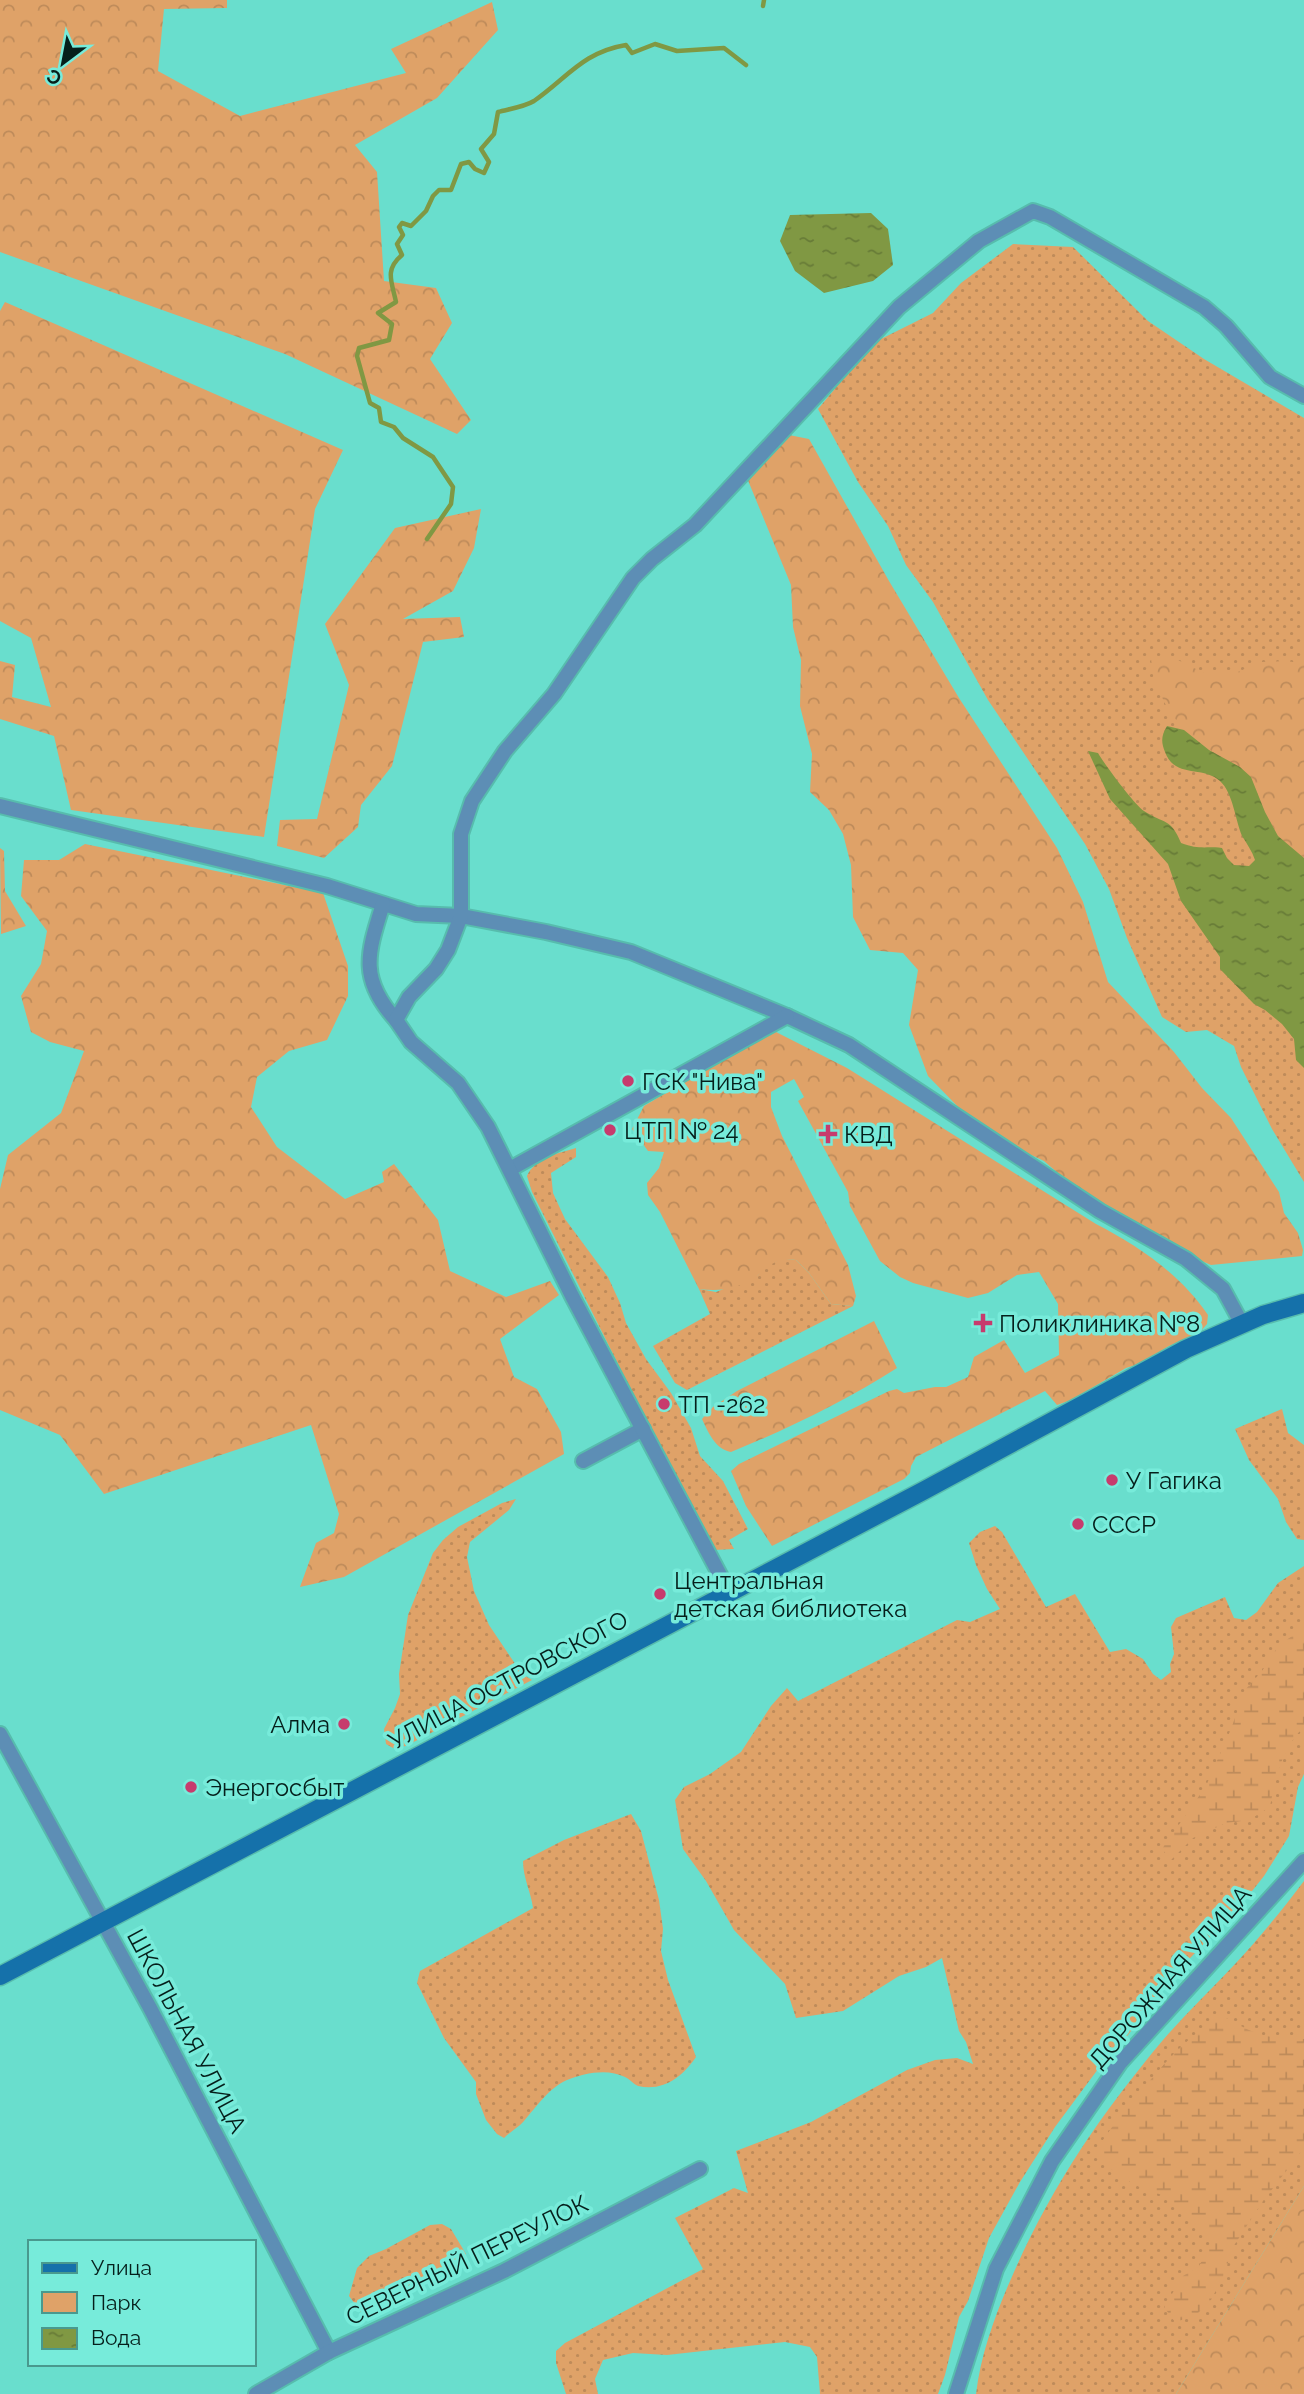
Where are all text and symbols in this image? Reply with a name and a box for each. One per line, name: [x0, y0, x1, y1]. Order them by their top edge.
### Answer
north arrow: [28, 28, 98, 98]
text: С: [43, 65, 65, 90]
place label: ГСК "Нива": [642, 1067, 763, 1096]
marker: ГСК "Нива": [620, 1073, 636, 1089]
place label: ЦТП № 24: [624, 1116, 739, 1145]
place label: КВД: [844, 1120, 893, 1149]
marker: ЦТП № 24: [602, 1122, 618, 1138]
marker: КВД: [818, 1124, 838, 1144]
place label: Поликлиника №8: [999, 1309, 1200, 1338]
marker: Поликлиника №8: [973, 1313, 993, 1333]
place label: ТП -262: [678, 1390, 765, 1419]
marker: ТП -262: [656, 1396, 672, 1412]
place label: У Гагика: [1126, 1466, 1222, 1495]
marker: У Гагика: [1104, 1472, 1120, 1488]
place label: СССР: [1092, 1510, 1156, 1539]
marker: СССР: [1070, 1516, 1086, 1532]
place label: Центральная детская библиотека: [674, 1566, 907, 1623]
marker: Центральная детская библиотека: [652, 1586, 668, 1602]
street label: УЛИЦА ОСТРОВСКОГО: [383, 1605, 633, 1755]
place label: Алма: [270, 1710, 330, 1739]
marker: Алма: [336, 1716, 352, 1732]
place label: Энергосбыт: [205, 1773, 345, 1802]
marker: Энергосбыт: [183, 1779, 199, 1795]
street label: ДОРОЖНАЯ УЛИЦА: [1083, 1880, 1257, 2074]
street label: ШКОЛЬНАЯ УЛИЦА: [121, 1924, 253, 2138]
street label: СЕВЕРНЫЙ ПЕРЕУЛОК: [341, 2189, 593, 2331]
legend: [28, 2240, 256, 2366]
text: Улица: [91, 2255, 152, 2280]
text: Парк: [91, 2290, 141, 2315]
text: Вода: [91, 2325, 141, 2350]

